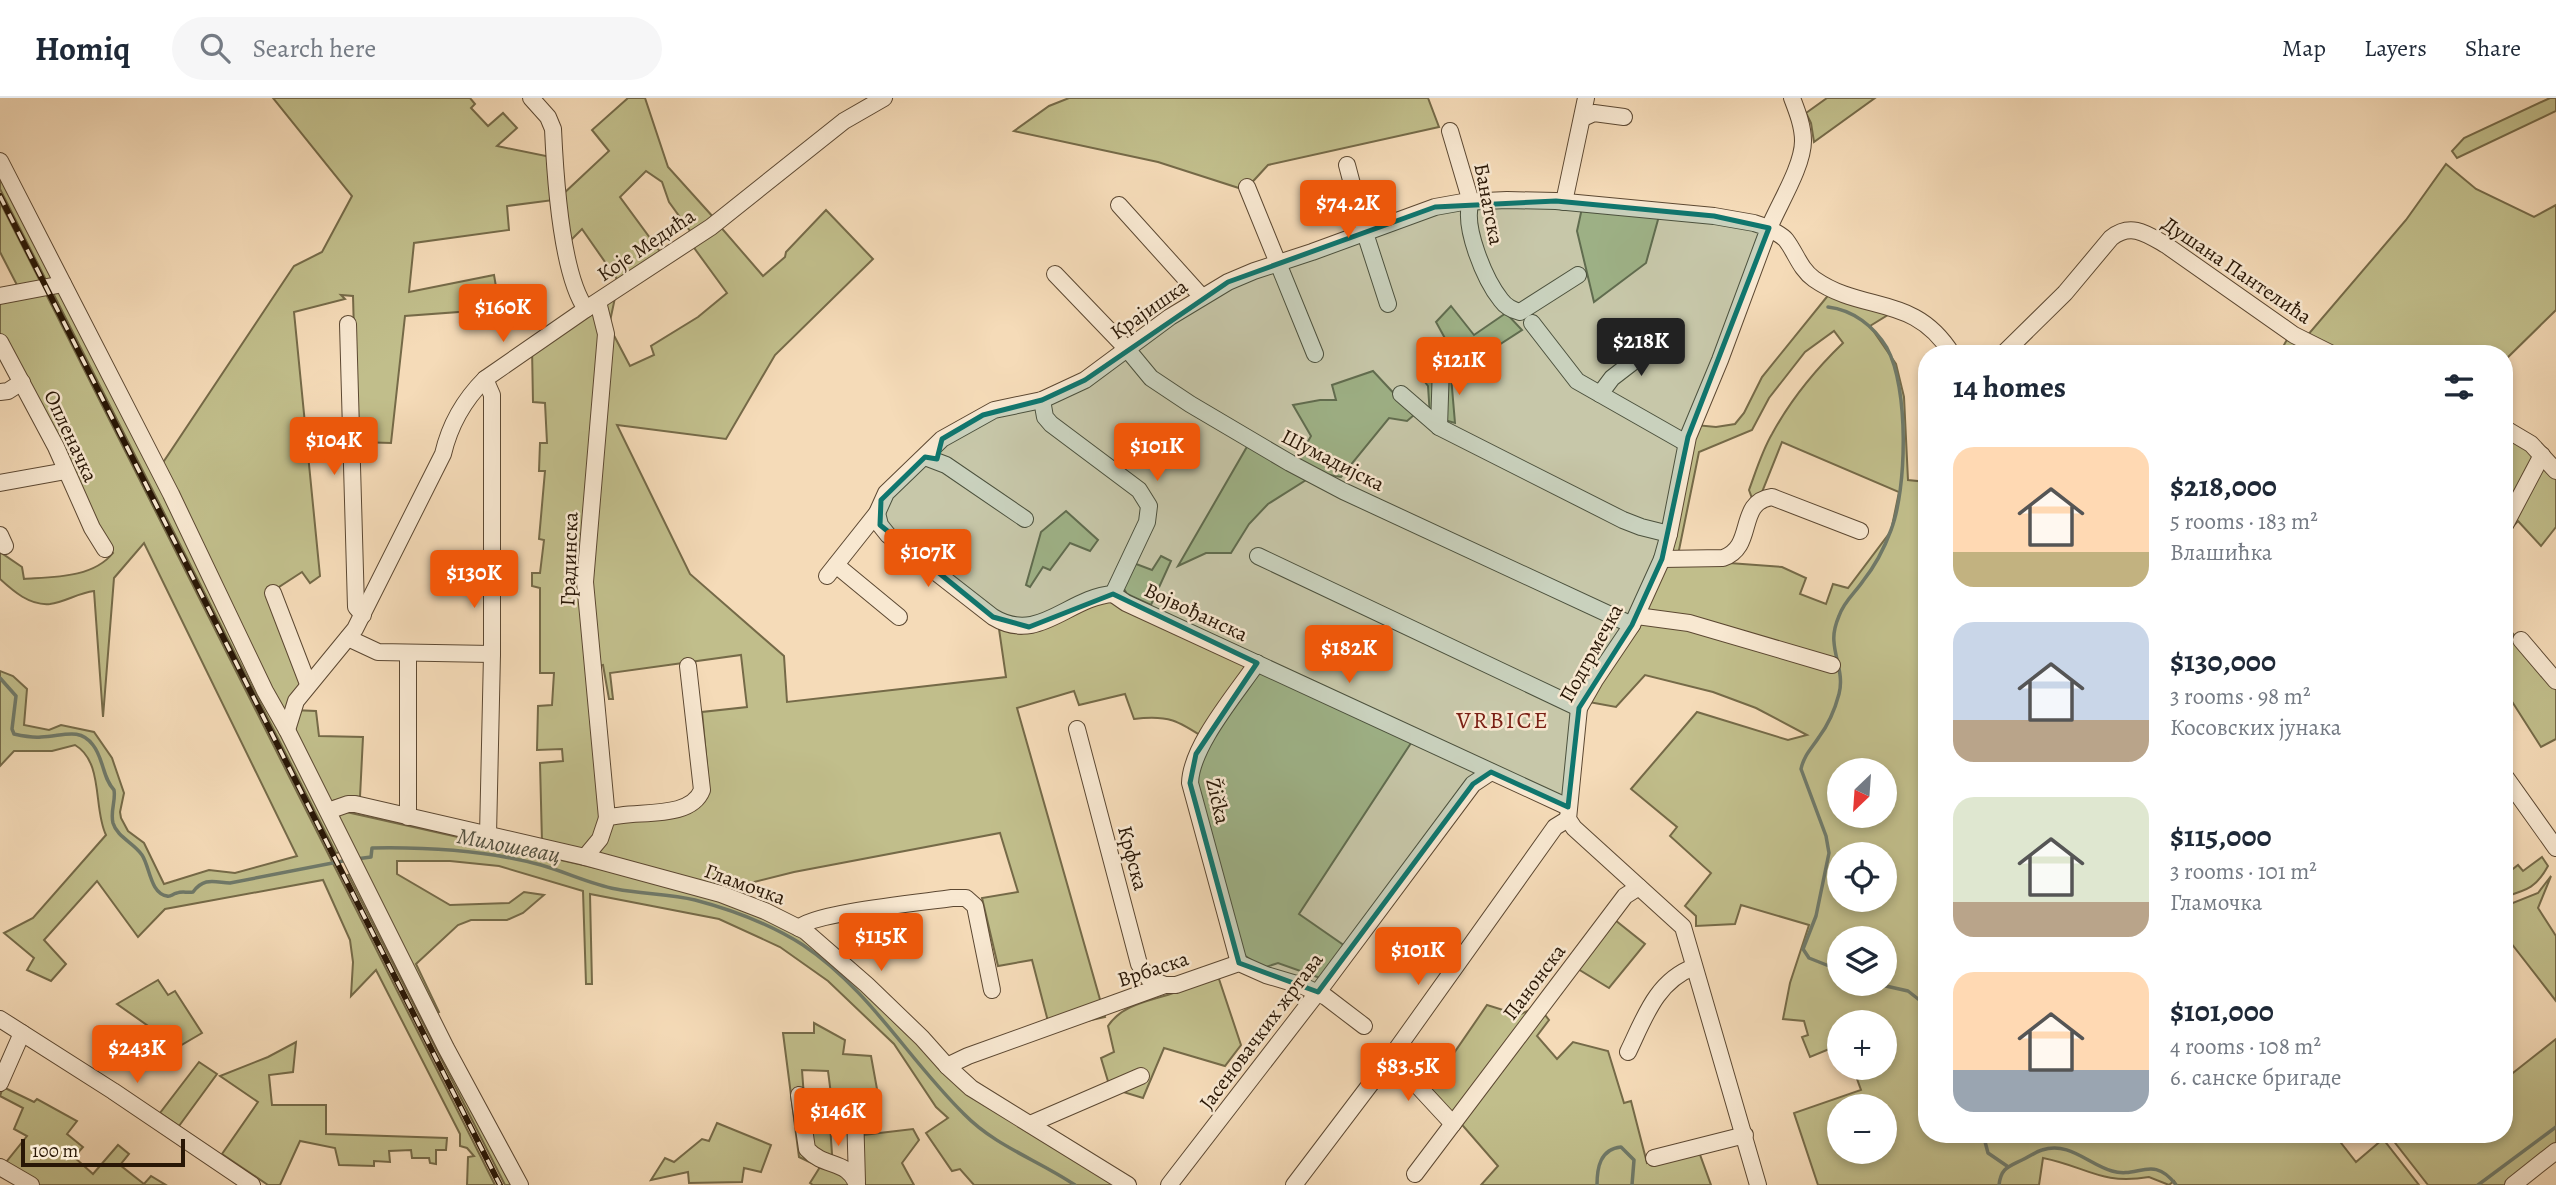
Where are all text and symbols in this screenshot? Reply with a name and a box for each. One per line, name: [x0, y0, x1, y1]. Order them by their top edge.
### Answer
search box: [172, 17, 662, 80]
text: Homiq: [35, 26, 130, 71]
icon: search: [196, 29, 234, 67]
text: Search here: [252, 31, 376, 66]
text: Map: [2282, 32, 2326, 64]
text: Layers: [2364, 32, 2427, 64]
text: Share: [2465, 32, 2521, 64]
street label: Банатска: [1467, 161, 1511, 248]
pin: $74.2K: [1291, 180, 1405, 240]
text: $74.2K: [1316, 187, 1380, 218]
street label: Које Медића: [591, 202, 701, 288]
street label: Душана Пантелића: [2157, 210, 2318, 331]
street label: Крајишка: [1105, 272, 1194, 346]
pin: $160K: [454, 285, 552, 344]
text: $160K: [475, 291, 531, 322]
pin: $218K: [1592, 318, 1690, 378]
text: $218K: [1613, 325, 1669, 356]
pin: $121K: [1410, 338, 1508, 397]
text: $121K: [1432, 344, 1486, 375]
text: 14 homes: [1953, 367, 2066, 407]
icon: filters: [2440, 368, 2478, 406]
street label: Опленачка: [37, 385, 105, 487]
pin: $104K: [285, 418, 383, 477]
street label: Шумадијска: [1277, 422, 1390, 498]
text: $104K: [306, 424, 362, 455]
pin: $101K: [1108, 424, 1206, 483]
text: $101K: [1130, 430, 1184, 461]
text: $218,000: [2170, 466, 2277, 506]
icon: home: [2009, 475, 2093, 559]
text: 5 rooms · 183 m²: [2170, 506, 2318, 537]
street label: Градинска: [553, 511, 585, 607]
pin: $107K: [879, 530, 977, 589]
text: $107K: [900, 536, 956, 567]
text: Влашићка: [2170, 537, 2272, 568]
pin: $130K: [425, 550, 523, 610]
text: $130K: [446, 557, 502, 588]
street label: Војвођанска: [1140, 576, 1253, 648]
street label: Подгрмечка: [1552, 598, 1630, 708]
pin: $182K: [1300, 626, 1398, 685]
text: $182K: [1321, 632, 1377, 663]
text: $130,000: [2170, 641, 2276, 681]
icon: home: [2009, 650, 2093, 734]
text: 3 rooms · 98 m²: [2170, 681, 2311, 712]
district label: VRBICE: [1455, 704, 1550, 736]
text: Косовских јунака: [2170, 712, 2341, 743]
north arrow: [1827, 758, 1897, 828]
map controls: [1827, 758, 1897, 1164]
street label: Žička: [1199, 775, 1237, 827]
text: $115,000: [2170, 816, 2272, 856]
water label: Милошевац: [455, 820, 563, 871]
street label: Крфска: [1111, 822, 1155, 894]
icon: home: [2009, 825, 2093, 909]
button: locate: [1827, 842, 1897, 912]
street label: Гламочка: [701, 856, 790, 912]
text: 3 rooms · 101 m²: [2170, 856, 2317, 887]
text: Гламочка: [2170, 887, 2262, 918]
pin: $115K: [832, 914, 930, 973]
text: $115K: [855, 920, 907, 951]
button: layers: [1827, 926, 1897, 996]
pin: $101K: [1369, 928, 1467, 987]
text: $101K: [1391, 934, 1445, 965]
street label: Панонска: [1496, 938, 1572, 1026]
street label: Врбаска: [1114, 944, 1192, 994]
street label: Јасеновачких жртава: [1193, 946, 1330, 1115]
text: $101,000: [2170, 991, 2274, 1031]
icon: home: [2009, 1000, 2093, 1084]
button: +: [1827, 1010, 1897, 1080]
pin: $243K: [88, 1026, 186, 1085]
text: 4 rooms · 108 m²: [2170, 1031, 2321, 1062]
text: $243K: [108, 1032, 166, 1063]
pin: $83.5K: [1351, 1044, 1465, 1103]
text: $83.5K: [1377, 1050, 1439, 1081]
text: 6. санске бригаде: [2170, 1062, 2342, 1093]
pin: $146K: [789, 1088, 887, 1148]
button: −: [1827, 1094, 1897, 1164]
text: $146K: [810, 1095, 866, 1126]
scale bar: [21, 1136, 186, 1168]
text: 100 m: [32, 1138, 78, 1164]

